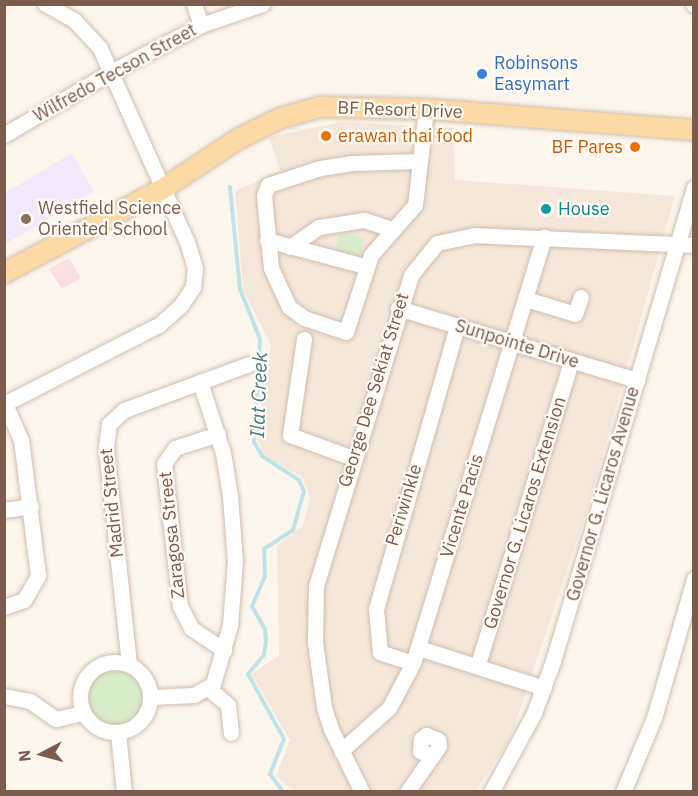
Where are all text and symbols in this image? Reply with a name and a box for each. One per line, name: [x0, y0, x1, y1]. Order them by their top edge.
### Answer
street label: Wilfredo Tecson Street: [30, 19, 200, 127]
place label: Robinsons Easymart: [494, 53, 578, 96]
marker: Robinsons Easymart: [475, 67, 489, 81]
street label: BF Resort Drive: [337, 97, 463, 123]
place label: erawan thai food: [338, 125, 473, 147]
marker: erawan thai food: [319, 129, 333, 143]
place label: BF Pares: [551, 136, 623, 158]
marker: BF Pares: [628, 140, 642, 154]
place label: Westfield Science Oriented School: [38, 198, 181, 240]
place label: House: [558, 198, 610, 220]
marker: House: [539, 202, 553, 216]
marker: Westfield Science Oriented School: [19, 212, 33, 226]
street label: George Dee Sekiat Street: [334, 290, 414, 490]
street label: Sunpointe Drive: [452, 315, 582, 373]
water label: Ilat Creek: [245, 352, 271, 438]
street label: Governor G. Licaros Avenue: [562, 384, 644, 604]
street label: Governor G. Licaros Extension: [479, 394, 571, 632]
street label: Madrid Street: [96, 447, 128, 559]
street label: Vicente Pacis: [436, 451, 488, 561]
street label: Periwinkle: [381, 462, 427, 548]
street label: Zaragosa Street: [155, 470, 189, 600]
north arrow: [12, 724, 72, 784]
text: N: [14, 749, 35, 763]

